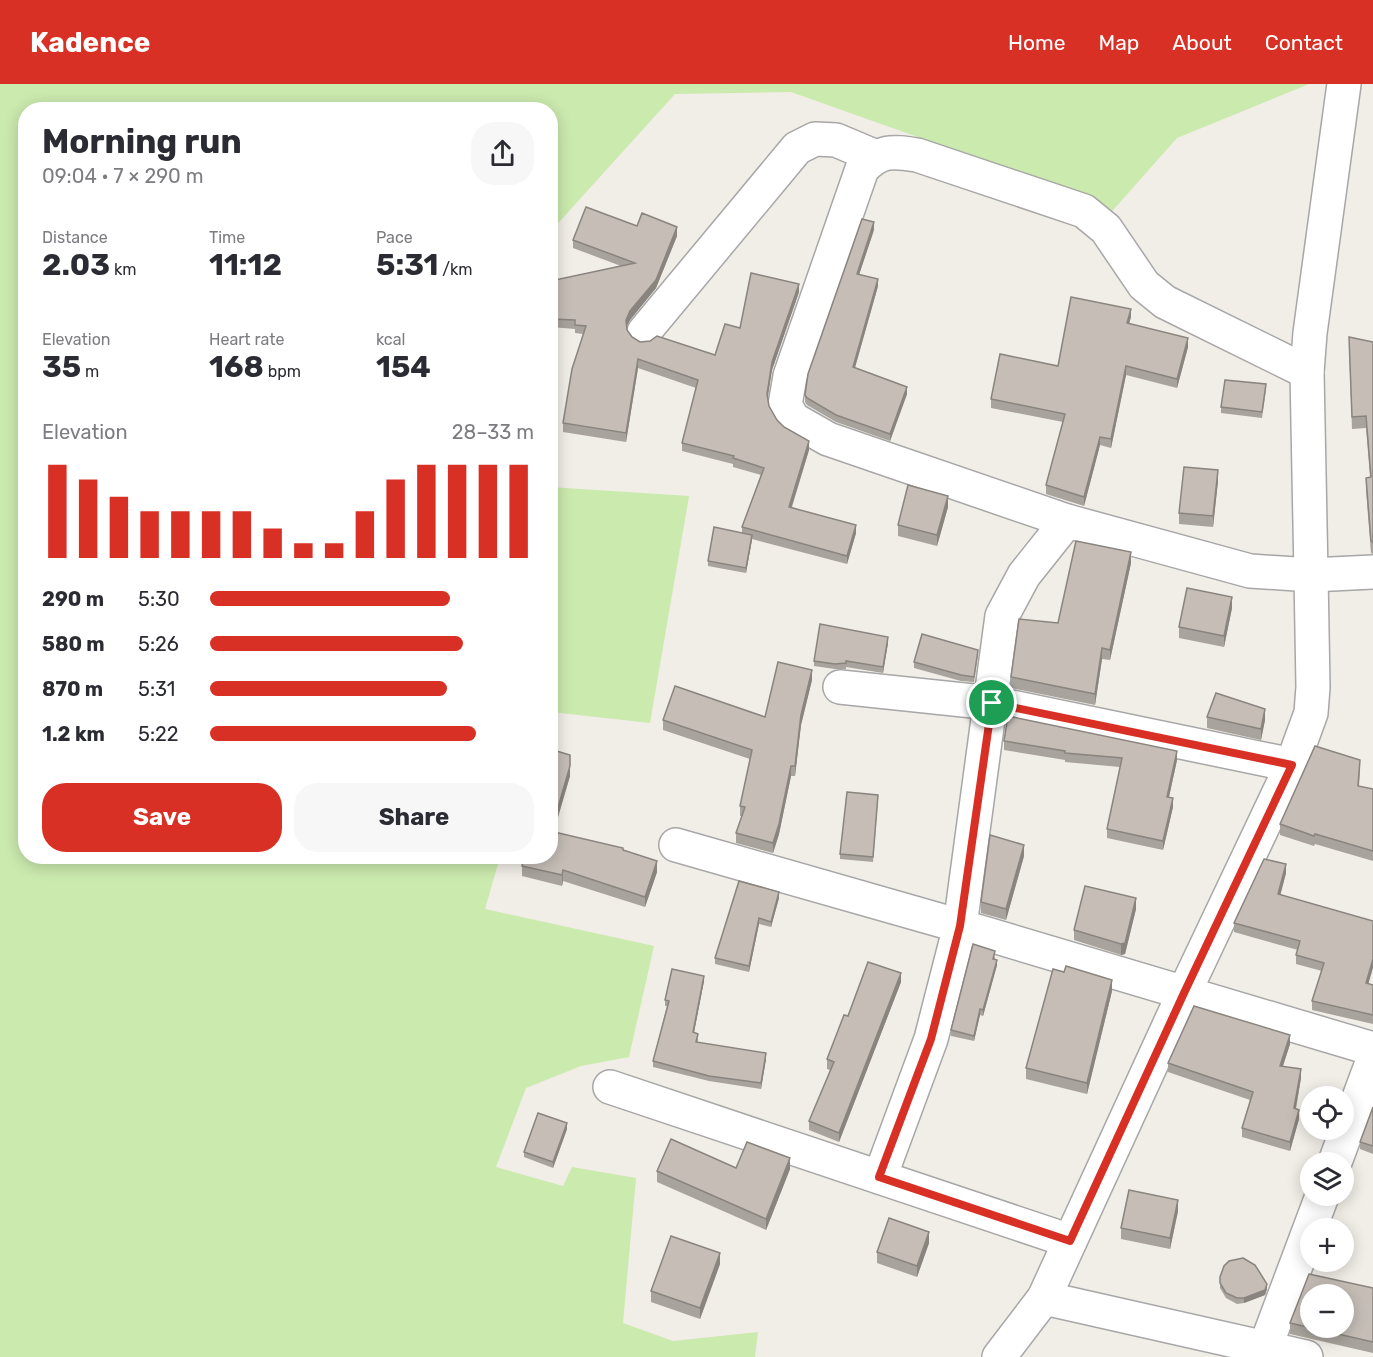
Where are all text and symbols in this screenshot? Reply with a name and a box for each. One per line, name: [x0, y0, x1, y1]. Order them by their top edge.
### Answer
text: Kadence: [30, 26, 150, 59]
text: Home: [1008, 30, 1065, 55]
text: Map: [1098, 30, 1139, 55]
text: About: [1172, 30, 1232, 55]
text: Contact: [1265, 30, 1343, 55]
text: Morning run: [42, 122, 242, 161]
button: share: [471, 122, 534, 185]
text: 09:04 · 7 × 290 m: [42, 164, 203, 188]
text: Distance: [42, 228, 108, 247]
text: Time: [209, 228, 245, 247]
text: Pace: [376, 228, 413, 247]
text: 2.03: [42, 247, 110, 283]
text: 11:12: [209, 247, 282, 283]
text: 5:31: [376, 247, 438, 283]
text: km: [110, 260, 136, 279]
text: /km: [438, 260, 473, 279]
text: Elevation: [42, 330, 111, 349]
text: Heart rate: [209, 330, 284, 349]
text: kcal: [376, 330, 405, 349]
text: 35: [42, 349, 81, 385]
text: 168: [209, 349, 264, 385]
text: 154: [376, 349, 431, 385]
text: m: [81, 362, 99, 381]
text: bpm: [264, 362, 301, 381]
text: Elevation: [42, 420, 128, 444]
text: 28–33 m: [452, 420, 534, 444]
text: 290 m: [42, 587, 104, 611]
text: 5:30: [138, 587, 180, 611]
text: 580 m: [42, 632, 105, 656]
text: 5:26: [138, 632, 179, 656]
text: 870 m: [42, 677, 103, 701]
text: 5:31: [138, 677, 175, 701]
pin: [966, 677, 1017, 728]
icon: arrive: [975, 686, 1008, 719]
text: 1.2 km: [42, 722, 105, 746]
text: 5:22: [138, 722, 178, 746]
button: Save: [42, 783, 282, 852]
button: Share: [294, 783, 534, 852]
map controls: [1300, 1086, 1354, 1338]
button: locate: [1300, 1086, 1354, 1140]
button: layers: [1300, 1152, 1354, 1206]
button: +: [1300, 1218, 1354, 1272]
button: −: [1300, 1284, 1354, 1338]

